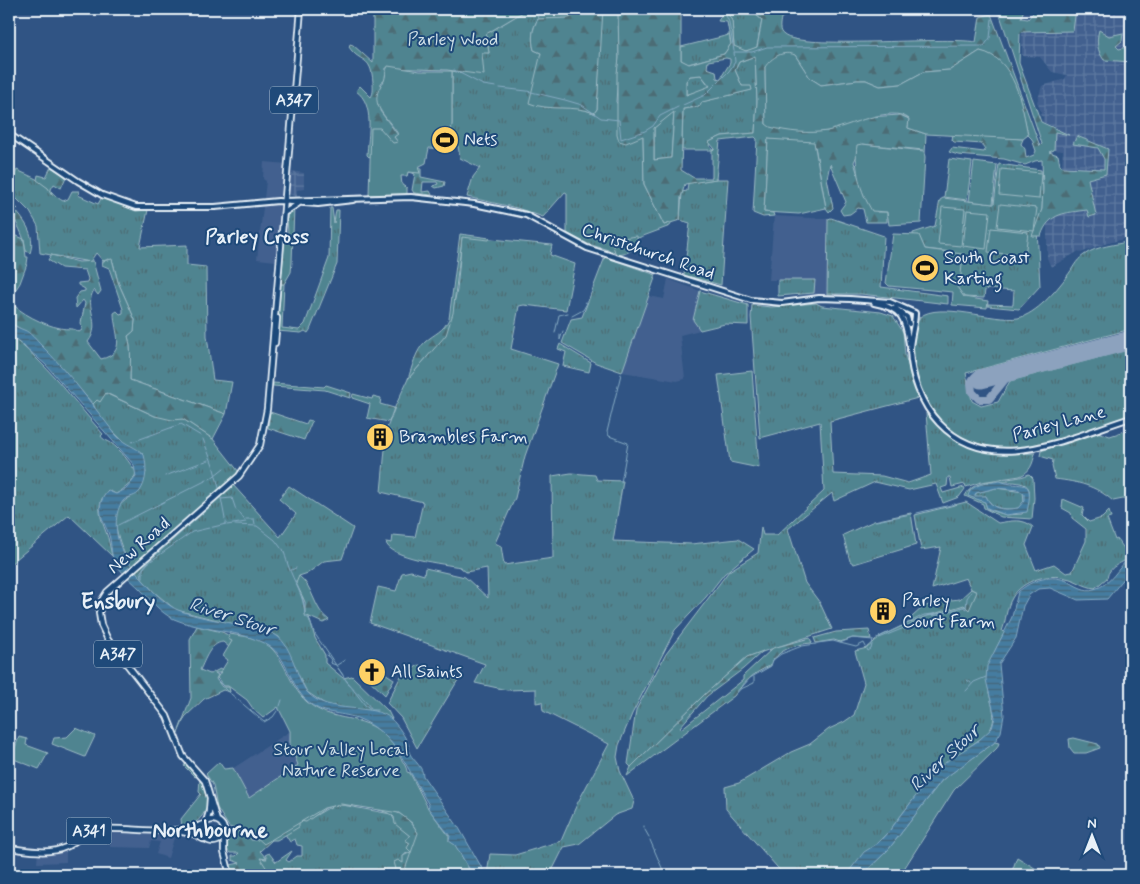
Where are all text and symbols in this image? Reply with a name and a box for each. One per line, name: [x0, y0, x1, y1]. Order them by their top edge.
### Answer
park label: Parley Wood: [408, 28, 498, 52]
road number: A347: [270, 86, 318, 114]
sports icon: Nets: [430, 125, 460, 155]
place label: Nets: [464, 128, 497, 152]
street label: Christchurch Road: [578, 218, 718, 286]
district label: Parley Cross: [205, 224, 309, 251]
place label: South Coast Karting: [944, 246, 1030, 293]
sports icon: South Coast Karting: [910, 253, 940, 283]
street label: Parley Lane: [1010, 400, 1108, 448]
building icon: Brambles Farm: [365, 422, 395, 452]
place label: Brambles Farm: [399, 425, 528, 449]
street label: New Road: [103, 512, 175, 580]
district label: Ensbury: [81, 588, 155, 616]
place label: Parley Court Farm: [902, 589, 995, 634]
water label: River Stour: [186, 591, 281, 644]
building icon: Parley Court Farm: [868, 596, 898, 626]
road number: A347: [94, 641, 142, 668]
church icon: All Saints: [357, 657, 387, 687]
place label: All Saints: [391, 660, 463, 684]
water label: River Stour: [904, 717, 988, 797]
park label: Stour Valley Local Nature Reserve: [273, 738, 409, 783]
north arrow: [1068, 812, 1118, 862]
text: N: [1087, 815, 1097, 833]
district label: Northbourne: [152, 817, 268, 845]
road number: A341: [66, 818, 112, 844]

